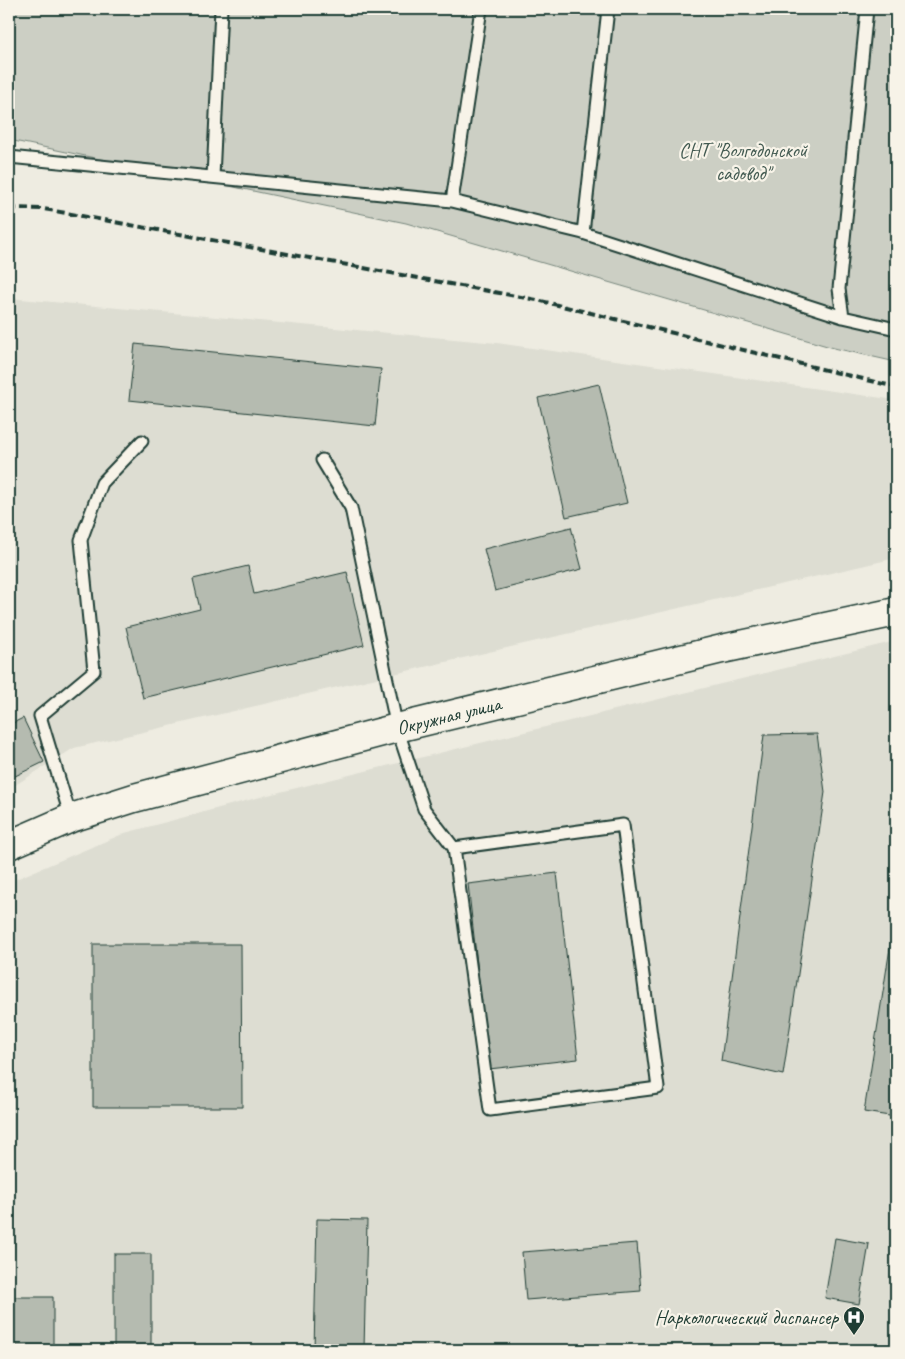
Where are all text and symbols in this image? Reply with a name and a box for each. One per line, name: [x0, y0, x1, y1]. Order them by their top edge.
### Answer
park label: СНТ "Волгодонской садовод": [679, 138, 809, 186]
street label: Окружная улица: [394, 690, 505, 740]
place label: Наркологический диспансер: [655, 1305, 839, 1330]
hospital icon: Наркологический диспансер: [842, 1305, 866, 1336]

